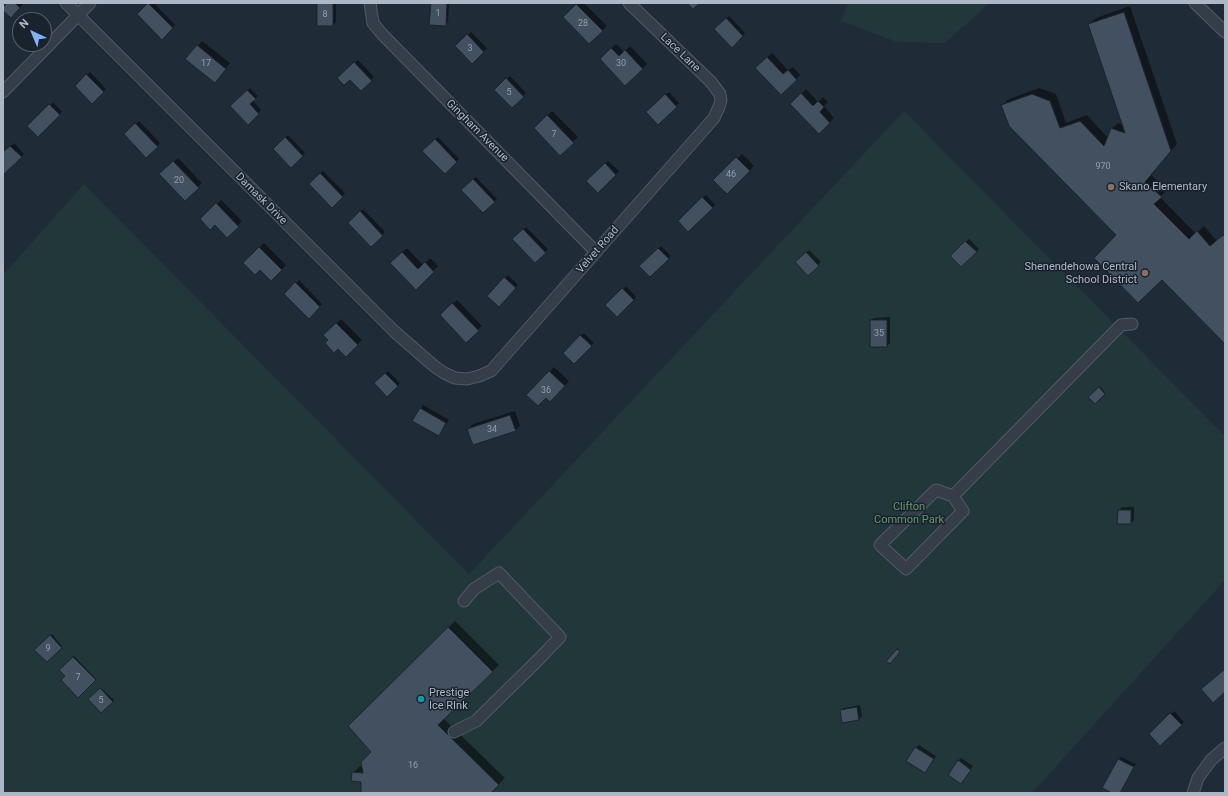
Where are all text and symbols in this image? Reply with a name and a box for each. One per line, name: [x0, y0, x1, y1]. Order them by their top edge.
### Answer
house number: 1: [435, 9, 441, 19]
house number: 8: [322, 10, 328, 20]
north arrow: [12, 12, 52, 52]
text: N: [17, 16, 31, 31]
house number: 28: [578, 19, 588, 29]
street label: Lace Lane: [657, 31, 703, 75]
house number: 3: [467, 44, 473, 54]
house number: 17: [201, 59, 211, 69]
house number: 30: [616, 59, 626, 69]
house number: 5: [506, 88, 512, 98]
street label: Gingham Avenue: [443, 97, 511, 165]
house number: 7: [551, 130, 557, 140]
house number: 970: [1095, 162, 1111, 172]
street label: Damask Drive: [232, 170, 290, 228]
house number: 46: [726, 170, 736, 180]
house number: 20: [174, 176, 184, 186]
place label: Skano Elementary: [1119, 180, 1207, 194]
marker: Skano Elementary: [1106, 182, 1116, 192]
street label: Velvet Road: [574, 224, 622, 276]
place label: Shenendehowa Central School District: [1024, 260, 1137, 286]
marker: Shenendehowa Central School District: [1140, 268, 1150, 278]
house number: 35: [874, 329, 884, 339]
house number: 36: [541, 386, 551, 396]
house number: 34: [487, 425, 497, 435]
park label: Clifton Common Park: [874, 500, 944, 526]
house number: 9: [45, 644, 51, 654]
house number: 7: [75, 673, 81, 683]
place label: Prestige Ice RInk: [429, 686, 469, 712]
marker: Prestige Ice RInk: [416, 694, 426, 704]
house number: 5: [98, 696, 104, 706]
house number: 16: [408, 761, 418, 771]

